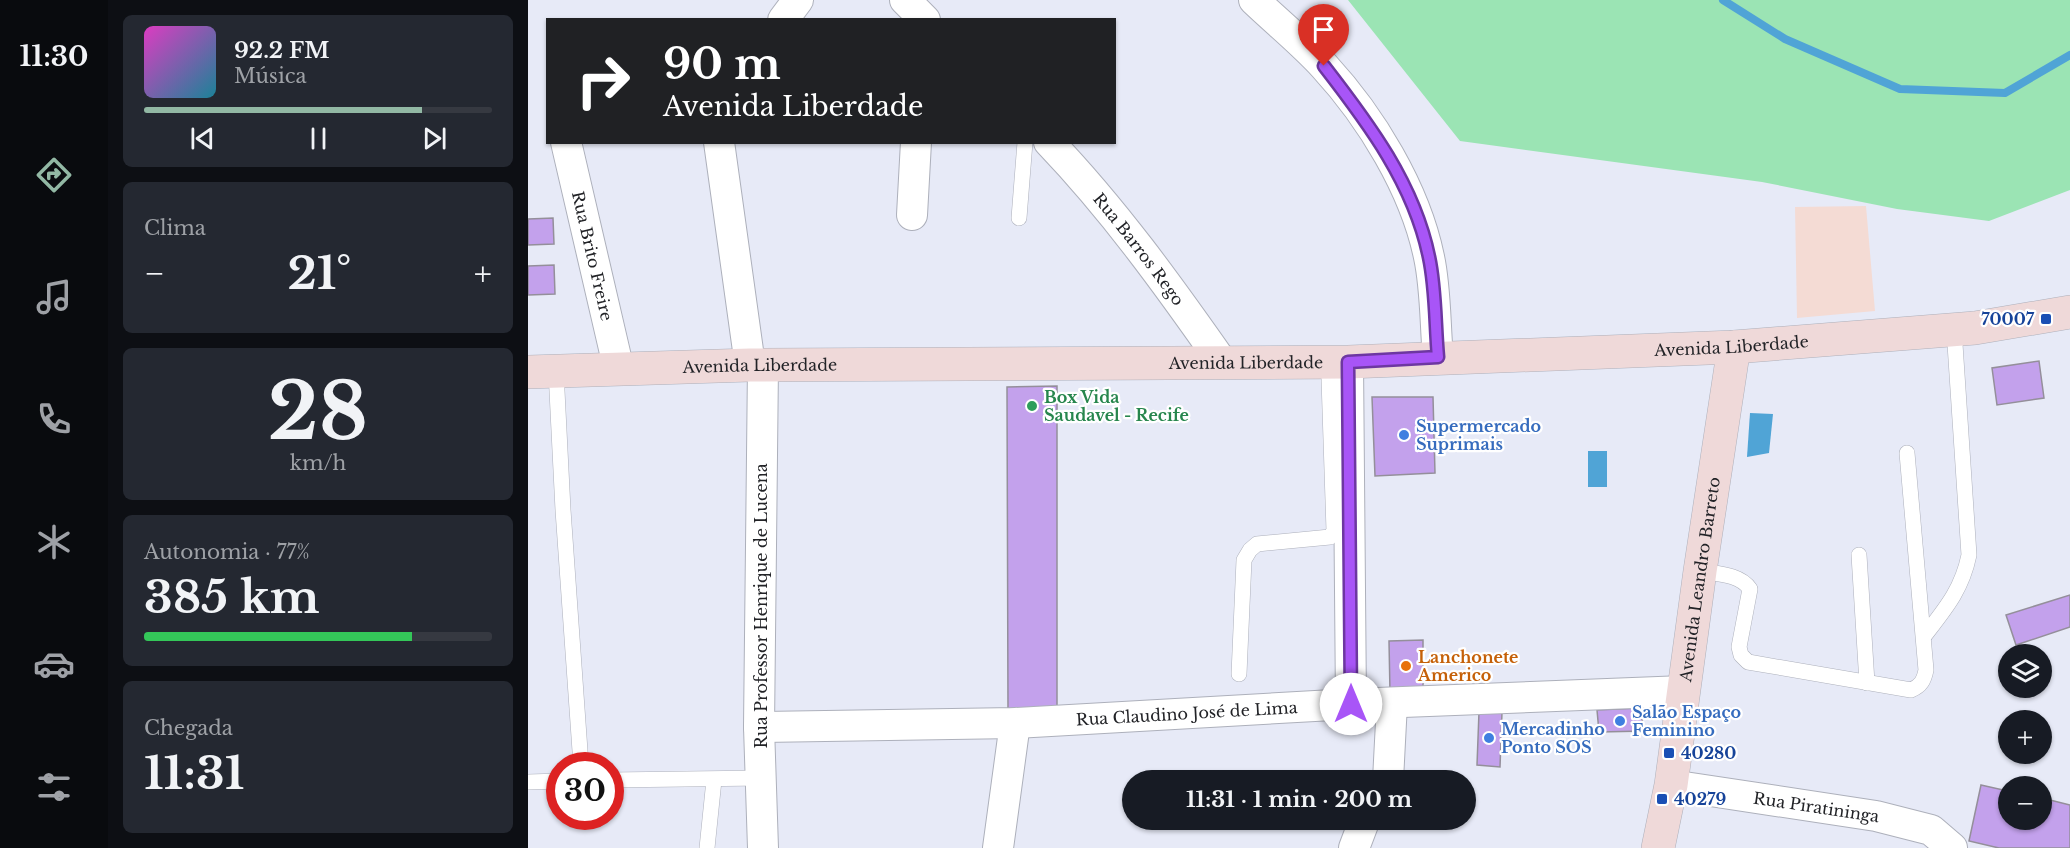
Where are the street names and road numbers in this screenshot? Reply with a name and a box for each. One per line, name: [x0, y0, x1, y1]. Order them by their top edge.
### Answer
street label: Rua Brito Freire: [568, 189, 617, 323]
street label: Rua Barros Rego: [1089, 189, 1189, 309]
street label: Avenida Liberdade: [1653, 331, 1809, 360]
street label: Avenida Liberdade: [1168, 352, 1323, 373]
street label: Avenida Liberdade: [681, 355, 837, 377]
street label: Rua Professor Henrique de Lucena: [751, 463, 771, 749]
street label: Avenida Leandro Barreto: [1675, 476, 1724, 684]
street label: Rua Claudino José de Lima: [1075, 697, 1298, 730]
street label: Rua Piratininga: [1752, 788, 1881, 826]

